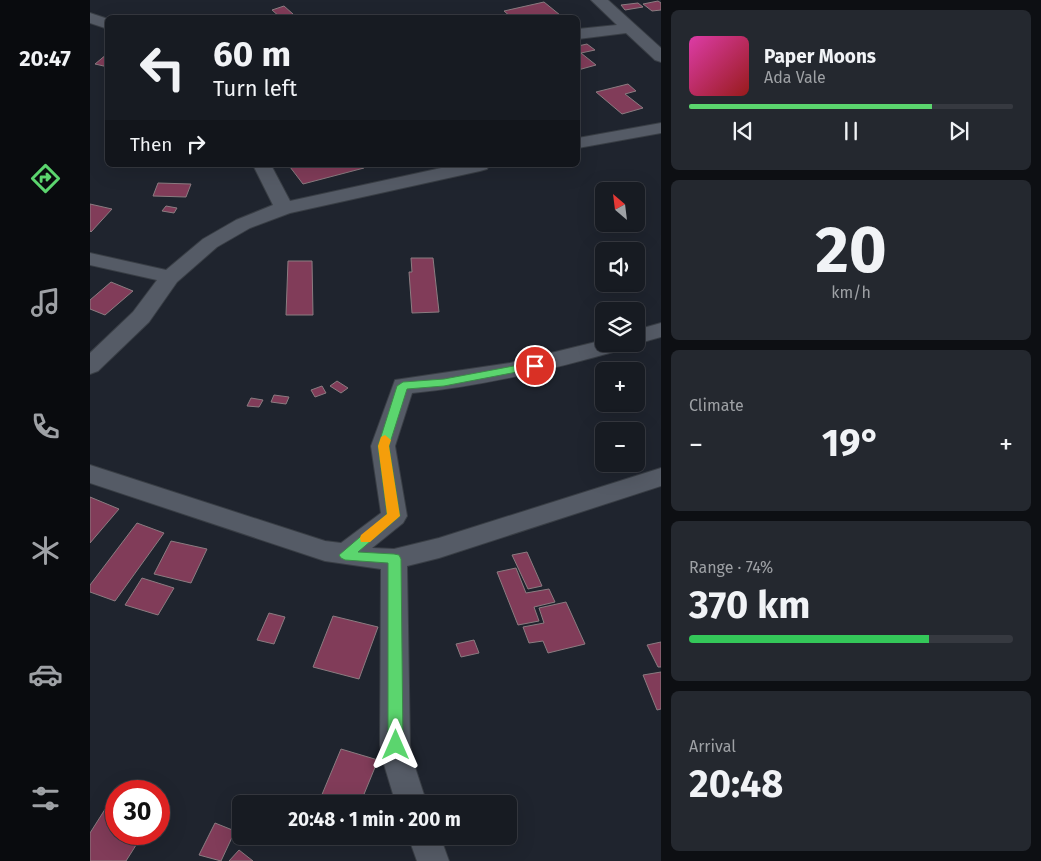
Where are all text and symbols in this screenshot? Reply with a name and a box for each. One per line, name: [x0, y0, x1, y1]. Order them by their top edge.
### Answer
text: 60 m: [213, 33, 291, 75]
icon: left: [130, 35, 195, 100]
text: 20:47: [19, 45, 71, 72]
text: Paper Moons: [764, 45, 876, 68]
text: Ada Vale: [764, 68, 826, 87]
text: Turn left: [213, 75, 297, 102]
icon: previous: [729, 117, 757, 145]
icon: pause: [837, 117, 865, 145]
icon: next: [945, 117, 973, 145]
icon: right: [182, 130, 210, 158]
text: Then: [130, 133, 172, 156]
icon: directions: [28, 161, 63, 196]
north arrow: [595, 182, 645, 232]
map controls: [595, 182, 645, 472]
text: 20: [815, 211, 887, 289]
button: sound: [595, 242, 645, 292]
text: km/h: [831, 283, 871, 302]
icon: music: [28, 285, 63, 320]
button: layers: [595, 302, 645, 352]
pin: [514, 345, 556, 387]
icon: arrive: [521, 352, 549, 380]
button: +: [595, 362, 645, 412]
text: Climate: [689, 396, 744, 415]
icon: phone: [28, 409, 63, 444]
text: 19°: [822, 420, 880, 466]
button: −: [595, 422, 645, 472]
text: −: [689, 428, 703, 461]
text: +: [999, 428, 1013, 461]
icon: climate: [28, 533, 63, 568]
text: Range · 74%: [689, 558, 773, 577]
text: 370 km: [689, 582, 810, 628]
icon: car: [28, 657, 63, 692]
position arrow: [369, 718, 421, 770]
text: Arrival: [689, 737, 736, 756]
text: 20:48: [689, 761, 783, 807]
speed limit sign: 30: [105, 780, 170, 845]
icon: filters: [28, 781, 63, 816]
text: 20:48 · 1 min · 200 m: [288, 808, 461, 831]

